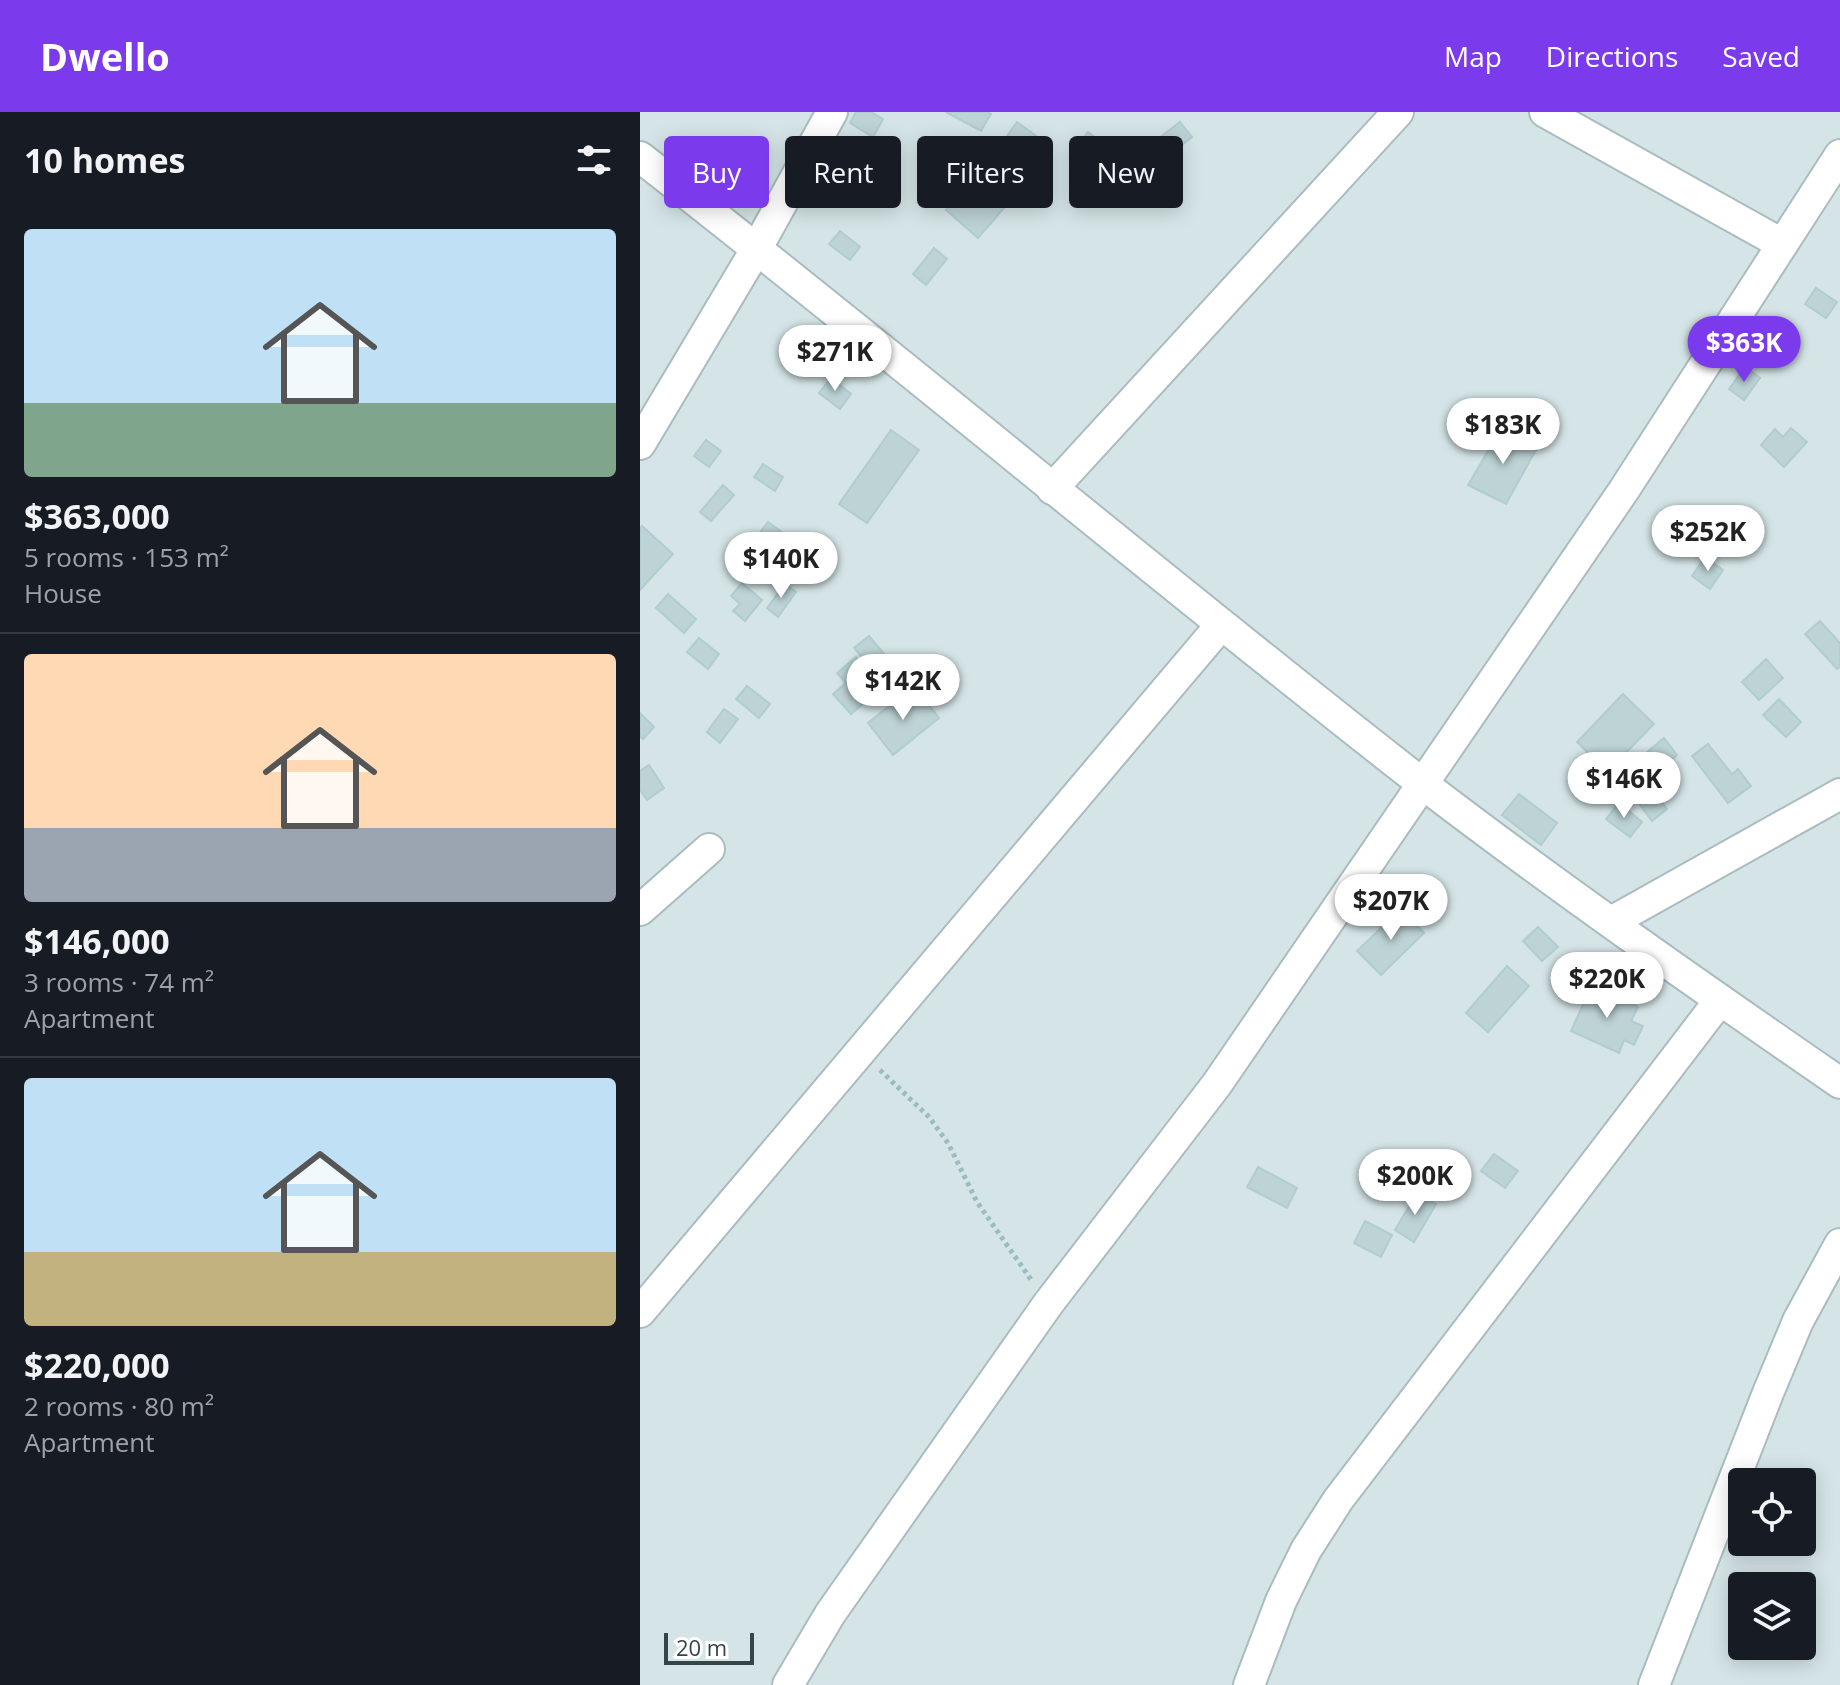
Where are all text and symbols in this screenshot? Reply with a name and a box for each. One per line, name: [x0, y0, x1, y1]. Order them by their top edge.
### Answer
text: Dwello: [40, 30, 170, 82]
text: Map: [1444, 37, 1502, 75]
text: Directions: [1546, 37, 1678, 75]
text: Saved: [1722, 37, 1800, 75]
chip: Buy: [664, 136, 769, 208]
chip: Rent: [785, 136, 901, 208]
chip: Filters: [917, 136, 1053, 208]
chip: New: [1069, 136, 1183, 208]
text: 10 homes: [24, 137, 185, 183]
icon: filters: [572, 138, 616, 182]
icon: home: [248, 281, 392, 425]
pin: $363K: [1688, 316, 1800, 384]
text: $363K: [1706, 324, 1782, 360]
pin: $271K: [779, 325, 891, 393]
text: $271K: [797, 333, 873, 369]
pin: $183K: [1447, 398, 1559, 466]
text: $183K: [1465, 406, 1541, 442]
text: $363,000: [24, 493, 170, 539]
pin: $252K: [1652, 505, 1764, 573]
text: $252K: [1670, 513, 1746, 549]
pin: $140K: [725, 532, 837, 600]
text: 5 rooms · 153 m²: [24, 539, 229, 575]
text: $140K: [743, 540, 819, 576]
text: House: [24, 575, 102, 611]
pin: $142K: [847, 654, 959, 722]
text: $142K: [865, 662, 941, 698]
icon: home: [248, 706, 392, 850]
pin: $146K: [1568, 752, 1680, 820]
text: $146K: [1586, 760, 1662, 796]
pin: $207K: [1335, 874, 1447, 942]
text: $207K: [1353, 882, 1429, 918]
text: $146,000: [24, 918, 170, 964]
pin: $220K: [1551, 952, 1663, 1020]
text: $220K: [1569, 960, 1645, 996]
text: 3 rooms · 74 m²: [24, 964, 214, 1000]
text: Apartment: [24, 1000, 155, 1036]
icon: home: [248, 1130, 392, 1274]
pin: $200K: [1359, 1149, 1471, 1217]
text: $200K: [1377, 1157, 1453, 1193]
text: $220,000: [24, 1342, 170, 1388]
text: 2 rooms · 80 m²: [24, 1388, 214, 1424]
text: Apartment: [24, 1424, 155, 1460]
map controls: [1728, 1468, 1816, 1660]
button: locate: [1728, 1468, 1816, 1556]
button: layers: [1728, 1572, 1816, 1660]
scale bar: [664, 1629, 754, 1665]
text: 20 m: [676, 1632, 727, 1662]

